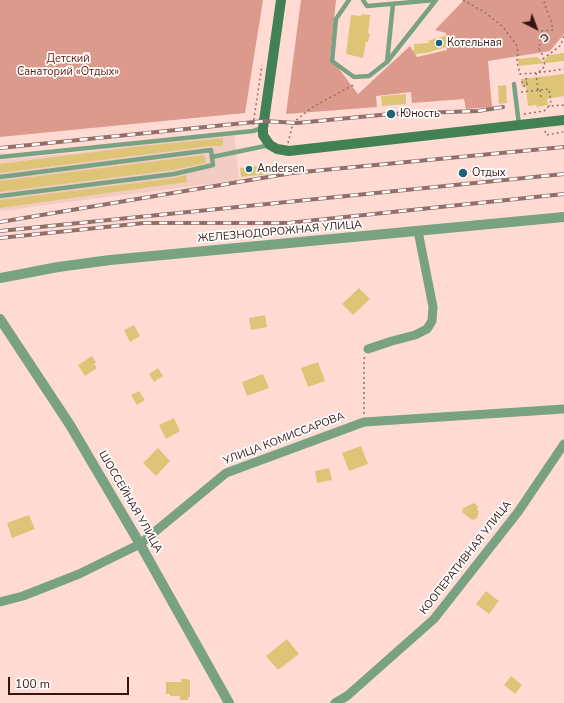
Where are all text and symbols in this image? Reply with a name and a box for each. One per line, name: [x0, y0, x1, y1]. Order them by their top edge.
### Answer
north arrow: [516, 8, 556, 48]
text: С: [537, 29, 552, 45]
place label: Котельная: [447, 36, 502, 50]
marker: Котельная: [434, 38, 444, 48]
park label: Детский Санаторий «Отдых»: [17, 52, 119, 78]
place label: Юность: [400, 107, 440, 121]
marker: Юность: [385, 108, 397, 120]
place label: Andersen: [257, 162, 305, 176]
marker: Andersen: [244, 164, 254, 174]
place label: Отдых: [472, 166, 506, 180]
marker: Отдых: [457, 167, 469, 179]
street label: ЖЕЛЕЗНОДОРОЖНАЯ УЛИЦА: [197, 218, 363, 246]
street label: УЛИЦА КОМИССАРОВА: [221, 410, 347, 468]
street label: ШОССЕЙНАЯ УЛИЦА: [95, 449, 165, 555]
street label: КООПЕРАТИВНАЯ УЛИЦА: [417, 498, 515, 618]
scale bar: [10, 669, 131, 695]
text: 100 m: [15, 676, 50, 692]

